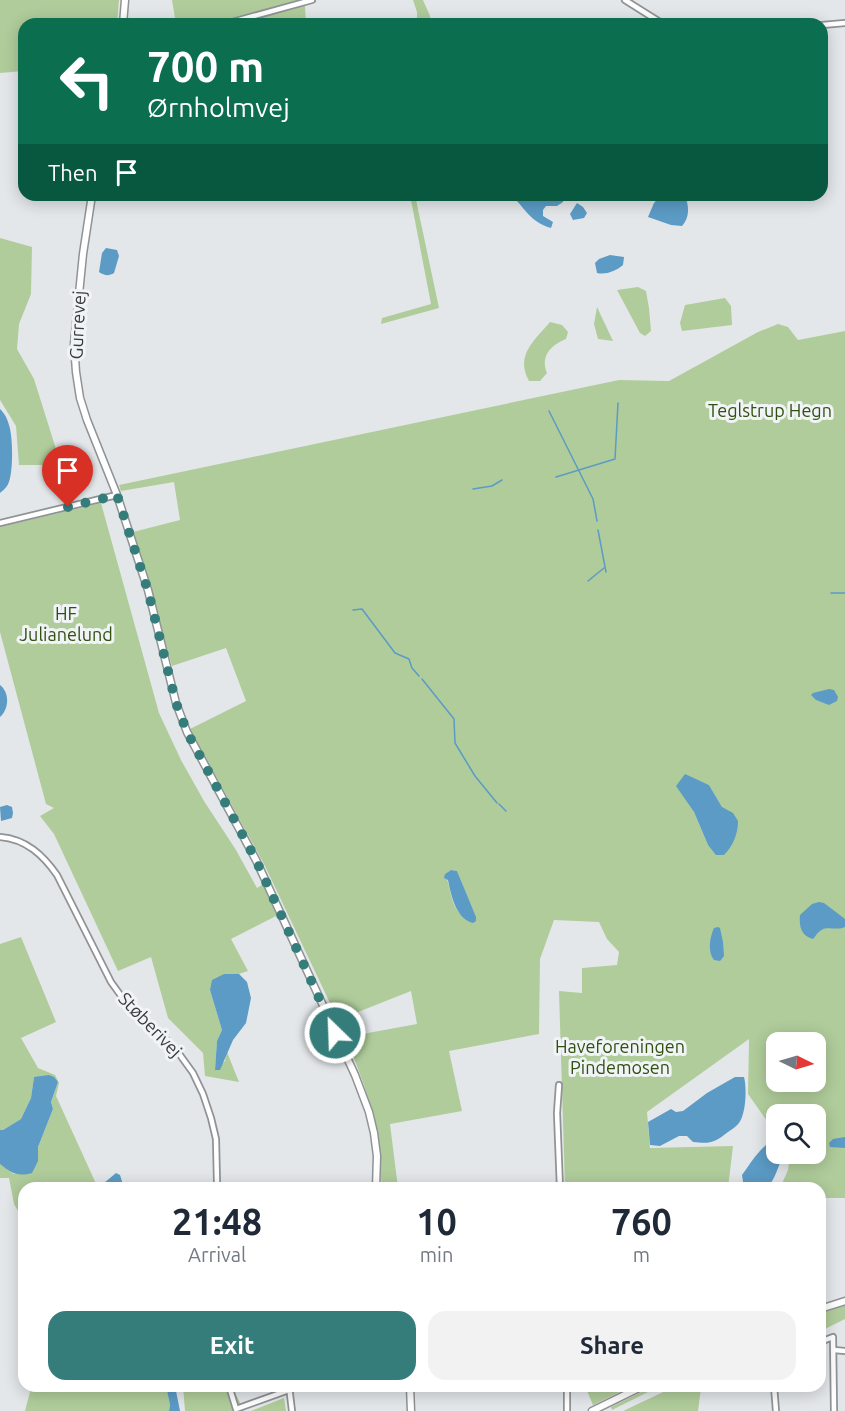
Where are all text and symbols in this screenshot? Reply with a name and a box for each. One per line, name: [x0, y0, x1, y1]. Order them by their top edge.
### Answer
icon: left: [48, 42, 126, 120]
text: 700 m: [147, 43, 264, 90]
text: Ørnholmvej: [147, 92, 290, 122]
icon: arrive: [110, 156, 143, 189]
text: Then: [48, 160, 98, 185]
street label: Gurrevej: [65, 290, 89, 360]
park label: Teglstrup Hegn: [708, 400, 832, 420]
pin: [42, 445, 93, 507]
icon: arrive: [51, 454, 84, 487]
park label: HF Julianelund: [19, 603, 113, 644]
street label: Støberivej: [115, 988, 186, 1061]
position arrow: [303, 1001, 367, 1065]
north arrow: [766, 1032, 826, 1092]
map controls: [766, 1032, 826, 1164]
park label: Haveforeningen Pindemosen: [555, 1036, 685, 1077]
button: search: [766, 1104, 826, 1164]
text: 21:48: [172, 1201, 262, 1242]
text: 10: [416, 1201, 457, 1242]
text: 760: [611, 1201, 672, 1242]
text: Arrival: [188, 1243, 246, 1266]
text: min: [420, 1243, 453, 1266]
text: m: [633, 1243, 650, 1266]
button: Exit: [48, 1311, 416, 1380]
button: Share: [428, 1311, 796, 1380]

